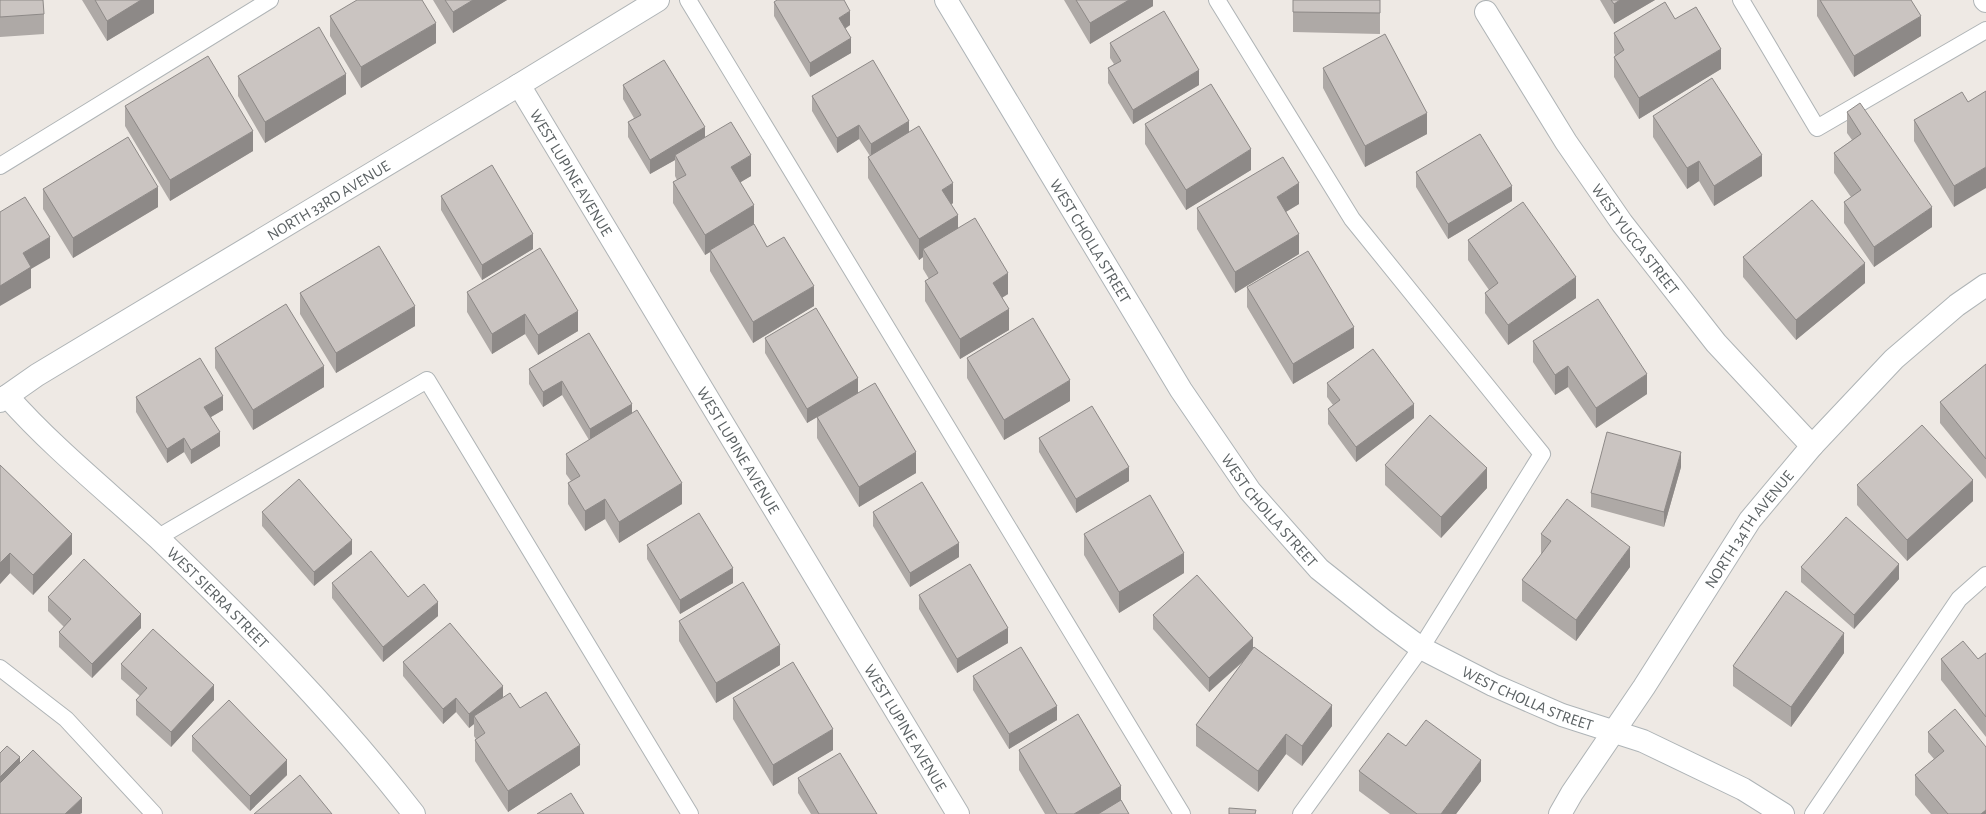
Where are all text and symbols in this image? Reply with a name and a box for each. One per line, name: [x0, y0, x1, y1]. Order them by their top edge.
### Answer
street label: WEST LUPINE AVENUE: [527, 107, 615, 239]
street label: NORTH 33RD AVENUE: [265, 158, 393, 244]
street label: WEST CHOLLA STREET: [1047, 176, 1134, 306]
street label: WEST YUCCA STREET: [1588, 181, 1682, 298]
street label: WEST LUPINE AVENUE: [694, 384, 782, 517]
street label: WEST CHOLLA STREET: [1218, 451, 1320, 571]
street label: NORTH 34TH AVENUE: [1702, 468, 1797, 591]
street label: WEST SIERRA STREET: [164, 544, 272, 652]
street label: WEST LUPINE AVENUE: [861, 662, 949, 794]
street label: WEST CHOLLA STREET: [1459, 663, 1595, 734]

